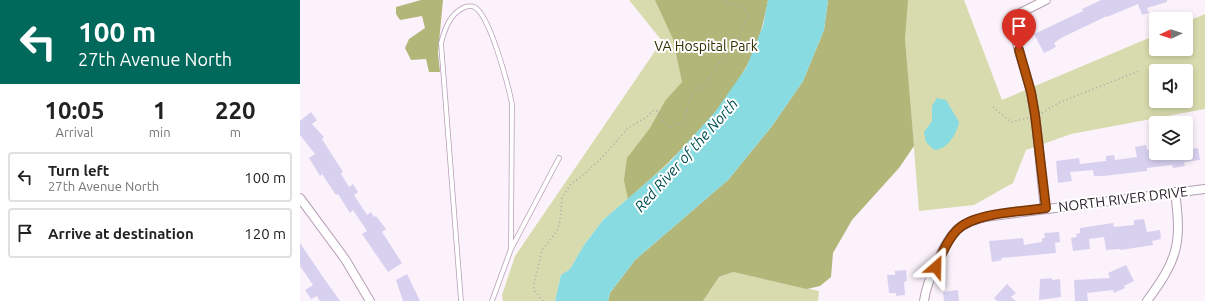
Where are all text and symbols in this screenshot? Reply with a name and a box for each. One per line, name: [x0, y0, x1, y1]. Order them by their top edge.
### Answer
pin: [1002, 9, 1036, 50]
north arrow: [1149, 12, 1193, 56]
map controls: [1149, 12, 1193, 160]
icon: arrive: [1008, 15, 1030, 37]
icon: left: [12, 16, 64, 68]
text: 100 m: [78, 16, 156, 47]
park label: VA Hospital Park: [654, 38, 758, 54]
text: 27th Avenue North: [78, 49, 232, 69]
button: sound: [1149, 64, 1193, 108]
water label: Red River of the North: [631, 95, 741, 215]
text: 10:05: [44, 97, 104, 124]
text: 1: [153, 97, 166, 124]
text: 220: [215, 97, 256, 124]
button: layers: [1149, 116, 1193, 160]
text: Arrival: [55, 125, 93, 139]
text: min: [149, 125, 171, 139]
text: m: [230, 125, 241, 139]
text: Turn left: [48, 162, 109, 179]
icon: left: [14, 166, 36, 188]
text: 100 m: [244, 169, 286, 186]
text: 27th Avenue North: [48, 179, 159, 193]
street label: NORTH RIVER DRIVE: [1057, 183, 1189, 215]
icon: arrive: [14, 222, 36, 244]
text: Arrive at destination: [48, 225, 194, 242]
text: 120 m: [244, 225, 286, 242]
position arrow: [915, 246, 957, 288]

